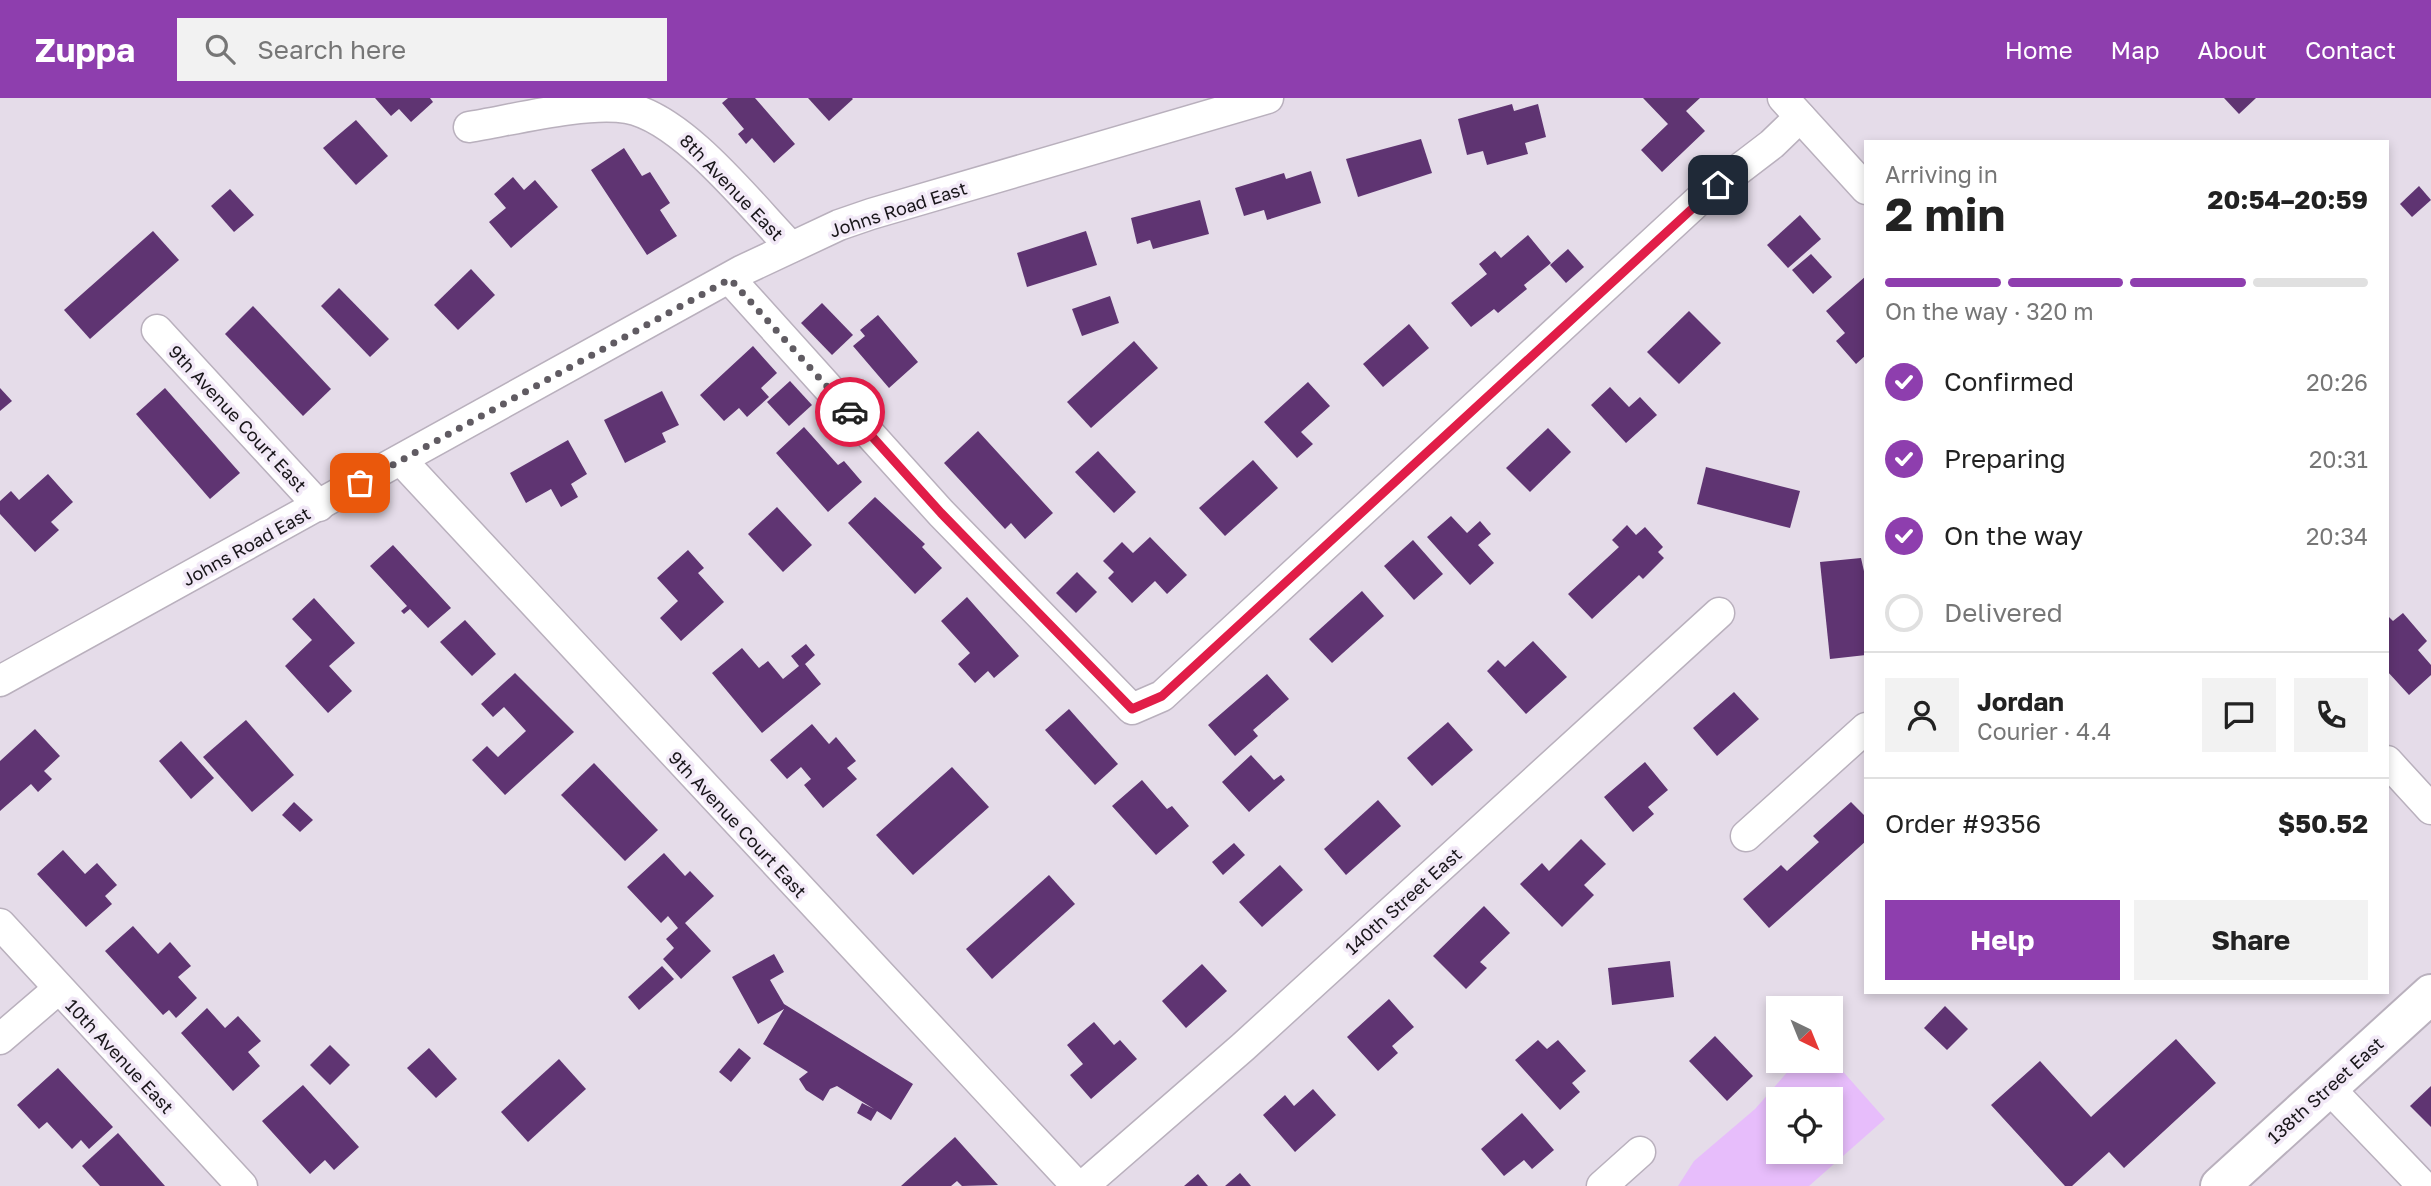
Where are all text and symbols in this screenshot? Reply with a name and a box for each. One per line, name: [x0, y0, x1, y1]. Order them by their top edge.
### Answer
search box: [177, 18, 667, 81]
text: Zuppa: [35, 30, 135, 69]
icon: search: [201, 30, 239, 68]
text: Search here: [257, 34, 406, 65]
text: Home: [2005, 35, 2073, 64]
text: Map: [2111, 35, 2160, 64]
text: About: [2198, 35, 2267, 64]
text: Contact: [2305, 35, 2396, 64]
street label: 8th Avenue East: [676, 129, 788, 245]
pin: [1688, 155, 1748, 215]
text: Arriving in: [1885, 160, 1998, 188]
icon: home: [1699, 166, 1737, 204]
street label: Johns Road East: [826, 176, 970, 242]
text: 20:54–20:59: [2208, 184, 2368, 215]
text: 2 min: [1885, 186, 2005, 241]
text: On the way · 320 m: [1885, 297, 2094, 325]
street label: 9th Avenue Court East: [164, 340, 312, 496]
icon: check: [1885, 363, 1923, 401]
text: Confirmed: [1944, 366, 2074, 397]
text: 20:26: [2306, 368, 2368, 396]
courier: [815, 377, 885, 447]
icon: car: [831, 393, 869, 431]
icon: check: [1885, 440, 1923, 478]
text: Preparing: [1944, 443, 2066, 474]
text: 20:31: [2309, 445, 2368, 473]
pin: [330, 453, 390, 513]
icon: bag: [341, 464, 379, 502]
street label: Johns Road East: [178, 502, 314, 590]
icon: check: [1885, 517, 1923, 555]
text: On the way: [1944, 520, 2083, 551]
text: 20:34: [2306, 522, 2368, 550]
text: Delivered: [1944, 597, 2063, 628]
button: person: [1885, 678, 1959, 752]
button: chat: [2202, 678, 2276, 752]
button: phone: [2294, 678, 2368, 752]
text: Jordan: [1977, 686, 2064, 717]
text: Courier · 4.4: [1977, 717, 2111, 745]
street label: 9th Avenue Court East: [664, 746, 812, 902]
text: Order #9356: [1885, 808, 2041, 839]
text: $50.52: [2278, 808, 2368, 839]
street label: 140th Street East: [1340, 843, 1466, 959]
button: Help: [1885, 900, 2120, 980]
button: Share: [2134, 900, 2368, 980]
street label: 10th Avenue East: [61, 994, 179, 1118]
north arrow: [1766, 996, 1843, 1073]
map controls: [1766, 996, 1843, 1164]
street label: 138th Street East: [2262, 1032, 2388, 1148]
button: locate: [1766, 1087, 1843, 1164]

